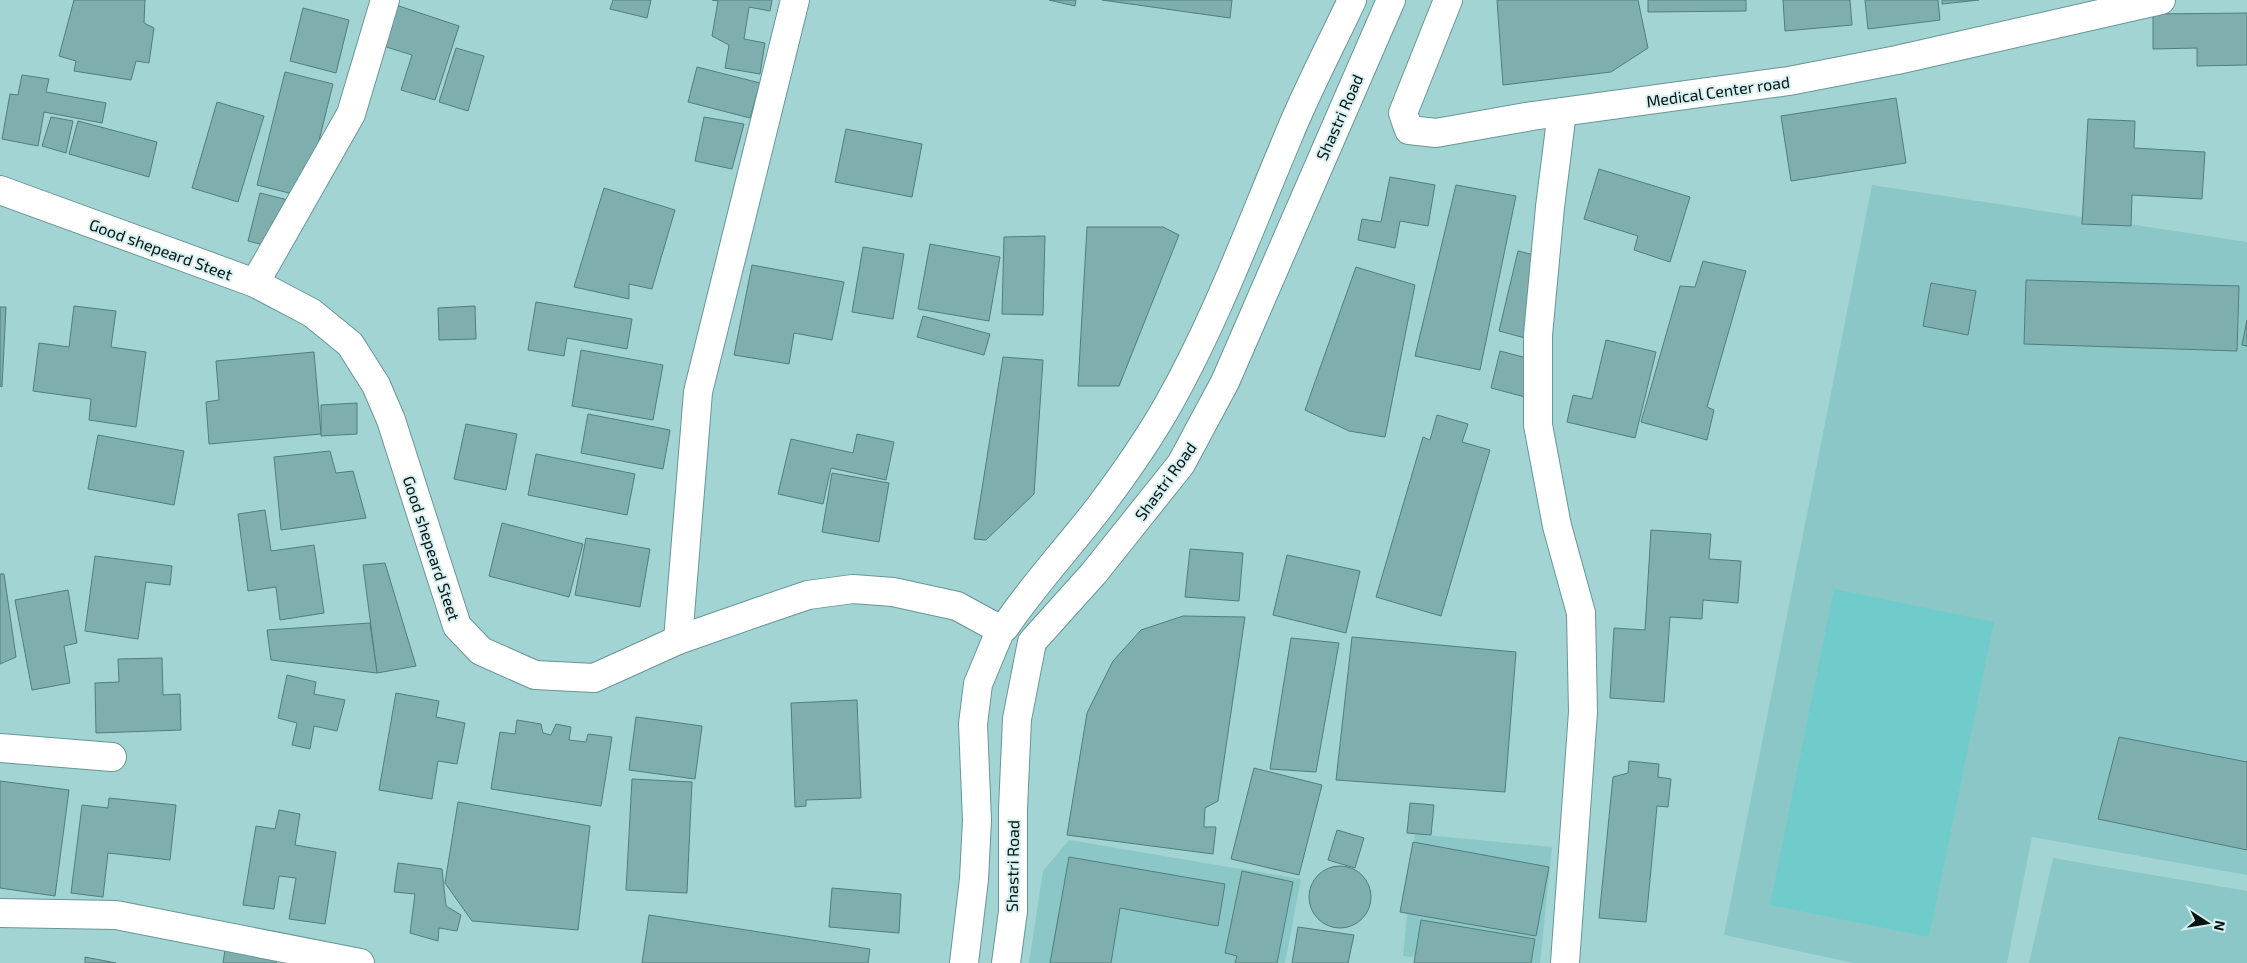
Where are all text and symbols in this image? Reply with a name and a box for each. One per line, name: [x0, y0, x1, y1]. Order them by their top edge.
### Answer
street label: Shastri Road: [1312, 71, 1366, 163]
street label: Medical Center road: [1645, 72, 1791, 110]
street label: Good shepeard Steet: [87, 214, 235, 284]
street label: Shastri Road: [1130, 438, 1200, 524]
street label: Good shepeard Steet: [400, 473, 464, 623]
street label: Shastri Road: [1002, 820, 1022, 912]
north arrow: [2182, 898, 2232, 948]
text: N: [2211, 919, 2230, 933]

